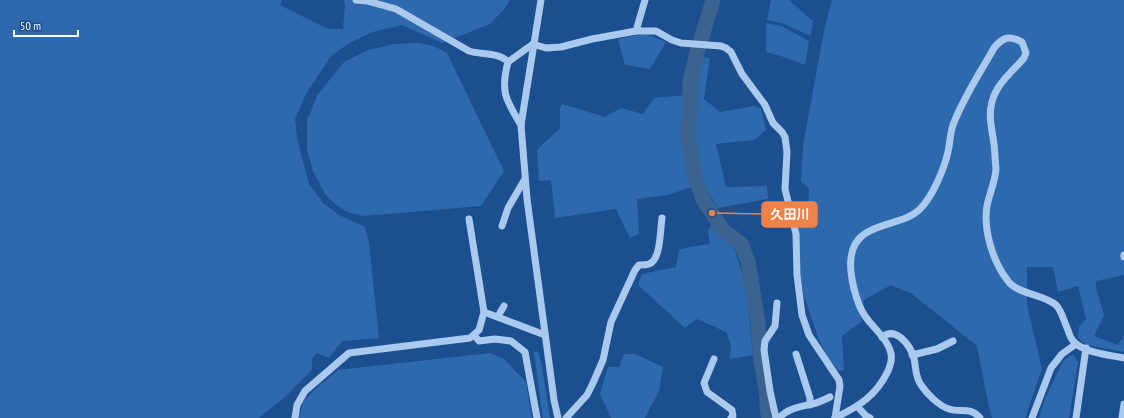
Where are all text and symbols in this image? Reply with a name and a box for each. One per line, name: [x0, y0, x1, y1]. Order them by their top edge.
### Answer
scale bar: [14, 12, 78, 38]
text: 50 m: [20, 18, 41, 33]
callout: 久田川: [762, 202, 817, 227]
text: 久田川: [770, 206, 810, 223]

